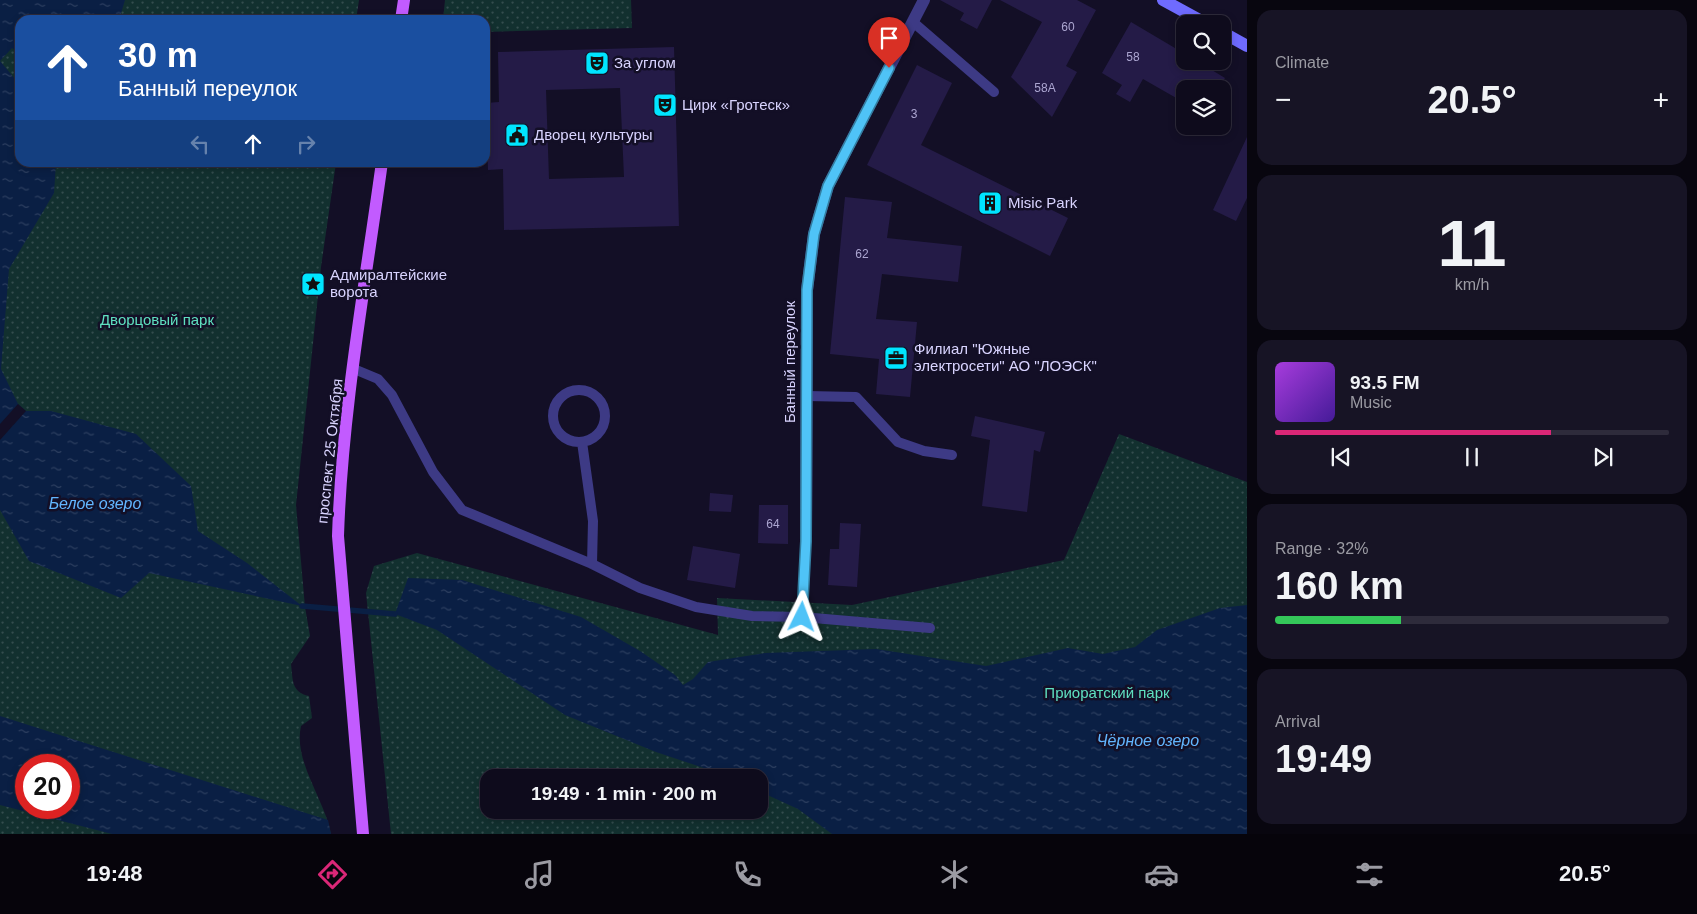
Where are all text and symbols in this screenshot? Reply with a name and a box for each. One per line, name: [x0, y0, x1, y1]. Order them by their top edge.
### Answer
map controls: [1176, 15, 1231, 135]
button: search: [1176, 15, 1231, 70]
pin: [868, 17, 910, 68]
house number: 60: [1061, 20, 1075, 34]
icon: arrive: [875, 24, 903, 52]
icon: ahead: [35, 35, 100, 100]
text: 30 m: [118, 35, 198, 74]
theatre icon: За углом: [584, 50, 610, 76]
house number: 58: [1126, 50, 1140, 64]
place label: За углом: [614, 54, 676, 71]
text: Climate: [1275, 54, 1329, 71]
text: Банный переулок: [118, 76, 297, 101]
text: 20.5°: [1427, 79, 1517, 121]
button: layers: [1176, 80, 1231, 135]
house number: 58А: [1034, 81, 1056, 95]
text: −: [1275, 84, 1291, 115]
text: +: [1653, 84, 1669, 115]
theatre icon: Цирк «Гротеск»: [652, 92, 678, 118]
place label: Цирк «Гротеск»: [682, 96, 790, 113]
house number: 3: [911, 107, 918, 121]
public building icon: Дворец культуры: [504, 122, 530, 148]
place label: Дворец культуры: [534, 126, 653, 143]
icon: left: [186, 130, 214, 158]
icon: ahead: [239, 130, 267, 158]
icon: right: [292, 130, 320, 158]
building icon: Misic Park: [977, 190, 1003, 216]
place label: Misic Park: [1008, 194, 1078, 211]
text: 11: [1438, 207, 1506, 280]
house number: 62: [855, 247, 869, 261]
place label: Адмиралтейские ворота: [330, 266, 447, 300]
place icon: Адмиралтейские ворота: [300, 271, 326, 297]
text: km/h: [1455, 276, 1489, 293]
street label: Банный переулок: [781, 301, 798, 423]
park label: Дворцовый парк: [100, 311, 214, 328]
place label: Филиал "Южные электросети" АО "ЛОЭСК": [914, 340, 1097, 374]
office icon: Филиал "Южные электросети" АО "ЛОЭСК": [883, 345, 909, 371]
text: 93.5 FM: [1350, 372, 1420, 393]
street label: проспект 25 Октября: [313, 378, 346, 524]
text: Music: [1350, 394, 1392, 411]
icon: previous: [1327, 443, 1355, 471]
icon: pause: [1458, 443, 1486, 471]
icon: next: [1589, 443, 1617, 471]
water label: Белое озеро: [49, 495, 141, 512]
house number: 64: [766, 517, 780, 531]
text: Range · 32%: [1275, 540, 1368, 557]
text: 160 km: [1275, 565, 1404, 607]
position arrow: [775, 590, 827, 642]
park label: Приоратский парк: [1044, 684, 1170, 701]
text: Arrival: [1275, 713, 1320, 730]
water label: Чёрное озеро: [1097, 732, 1199, 749]
text: 19:49: [1275, 738, 1372, 780]
speed limit sign: 20: [15, 754, 80, 819]
text: 19:49 · 1 min · 200 m: [531, 783, 717, 804]
icon: directions: [315, 857, 350, 892]
icon: music: [522, 857, 557, 892]
icon: phone: [730, 857, 765, 892]
icon: climate: [937, 857, 972, 892]
icon: car: [1144, 857, 1179, 892]
icon: filters: [1352, 857, 1387, 892]
text: 19:48: [86, 861, 142, 886]
text: 20.5°: [1559, 861, 1611, 886]

